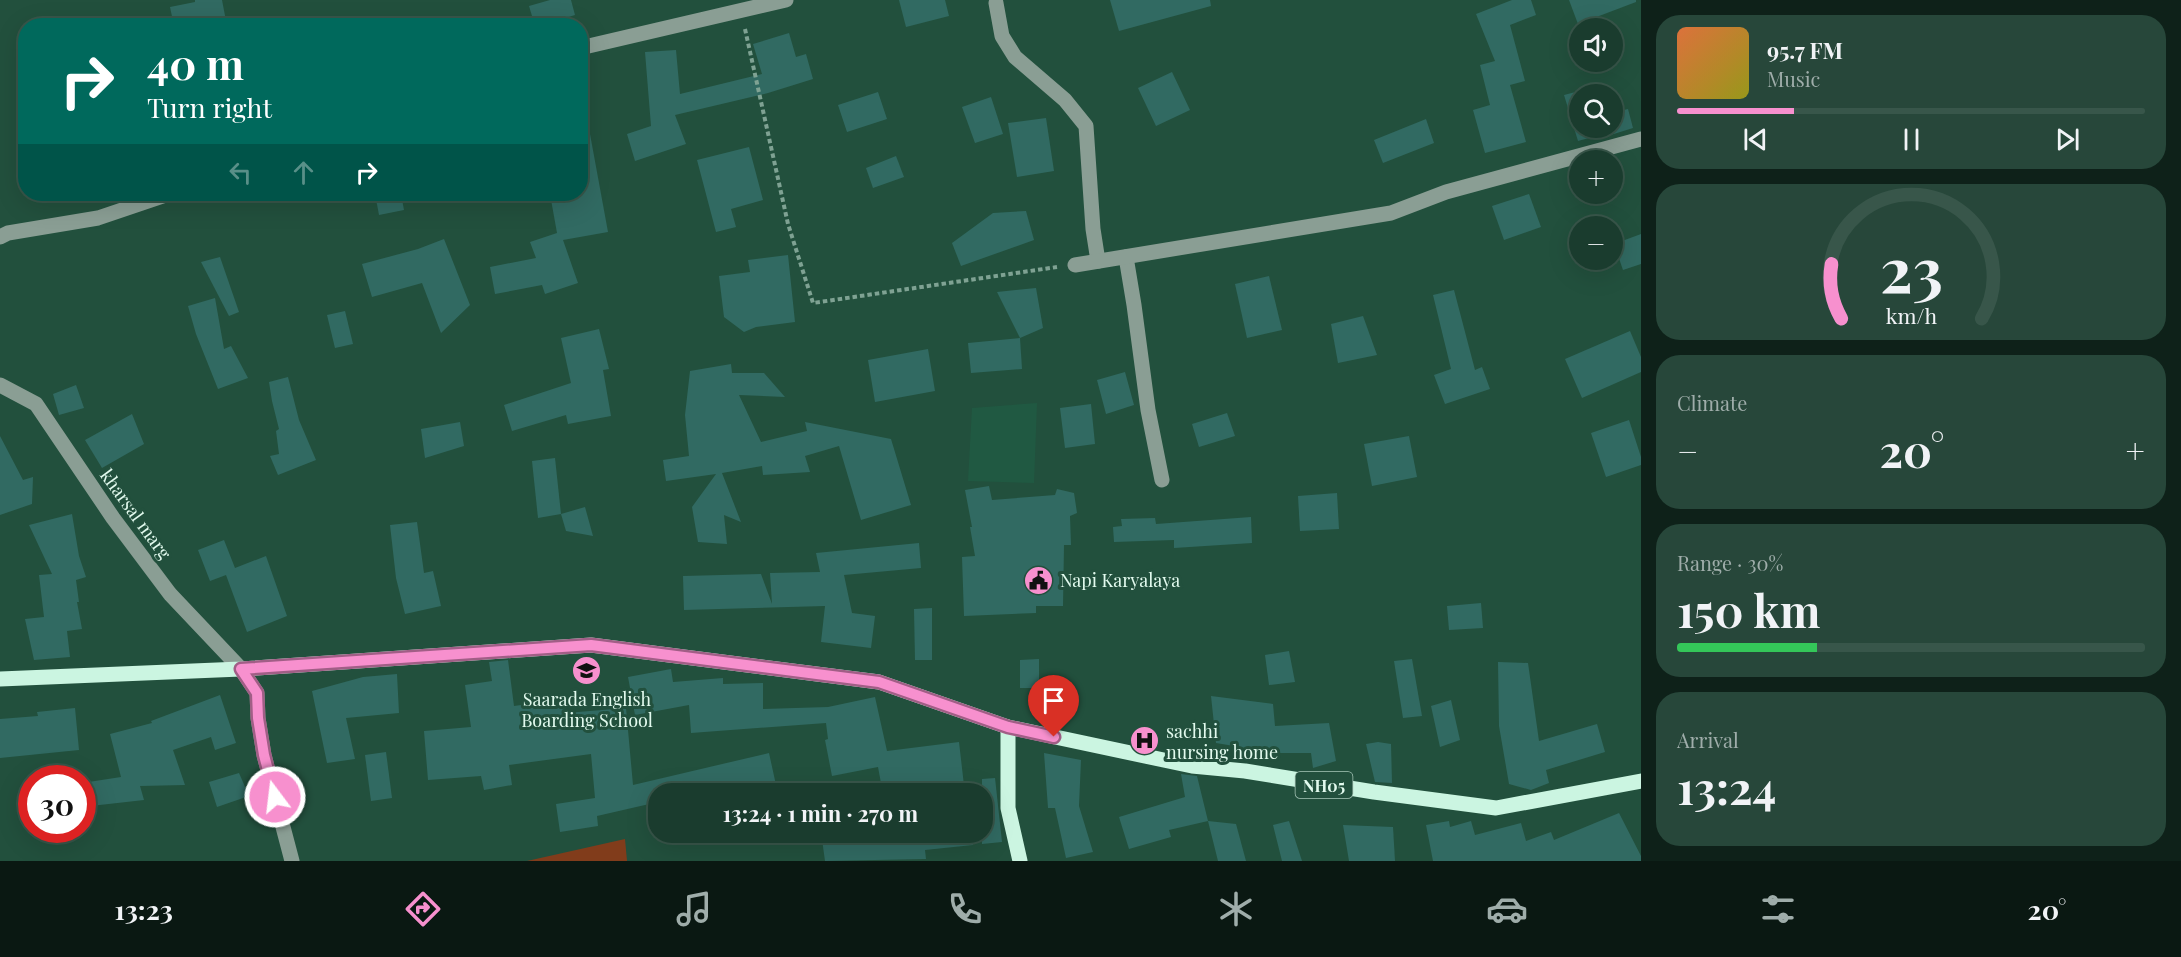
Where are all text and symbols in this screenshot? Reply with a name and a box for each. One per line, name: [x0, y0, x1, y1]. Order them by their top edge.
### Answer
map controls: [1569, 18, 1623, 270]
button: sound: [1569, 18, 1623, 72]
text: 40 m: [147, 35, 244, 91]
text: 95.7 FM: [1767, 35, 1843, 65]
icon: right: [48, 42, 126, 120]
text: Music: [1767, 65, 1820, 92]
button: search: [1569, 84, 1623, 138]
text: Turn right: [147, 89, 272, 125]
icon: previous: [1739, 123, 1772, 156]
icon: pause: [1895, 123, 1928, 156]
icon: next: [2051, 123, 2084, 156]
button: +: [1569, 150, 1623, 204]
icon: left: [224, 156, 257, 189]
icon: ahead: [287, 156, 320, 189]
icon: right: [350, 156, 383, 189]
button: −: [1569, 216, 1623, 270]
text: 23: [1879, 225, 1943, 309]
text: km/h: [1885, 301, 1937, 329]
text: Climate: [1677, 389, 1747, 416]
text: 20°: [1880, 419, 1944, 479]
text: −: [1677, 428, 1698, 472]
text: +: [2126, 428, 2145, 472]
street label: kharsal marg: [95, 464, 177, 564]
text: Range · 30%: [1677, 549, 1783, 576]
public building icon: Napi Karyalaya: [1023, 564, 1055, 596]
place label: Napi Karyalaya: [1060, 568, 1180, 592]
text: 150 km: [1677, 579, 1820, 639]
school or university icon: Saarada English Boarding School: [571, 654, 603, 686]
pin: [1028, 675, 1079, 737]
icon: arrive: [1037, 684, 1070, 717]
place label: Saarada English Boarding School: [521, 687, 653, 732]
place label: sachhi nursing home: [1166, 719, 1278, 764]
hospital icon: sachhi nursing home: [1129, 725, 1161, 757]
text: Arrival: [1677, 726, 1739, 753]
text: 13:24: [1677, 756, 1776, 816]
speed limit sign: 30: [18, 765, 96, 843]
position arrow: [243, 765, 307, 829]
road number: NH05: [1296, 772, 1352, 798]
text: 13:24 · 1 min · 270 m: [723, 798, 918, 828]
icon: directions: [402, 888, 444, 930]
icon: music: [673, 888, 715, 930]
icon: phone: [944, 888, 986, 930]
icon: climate: [1215, 888, 1257, 930]
icon: car: [1486, 888, 1528, 930]
icon: filters: [1757, 888, 1799, 930]
text: 13:23: [114, 891, 173, 927]
text: 20°: [2028, 891, 2067, 927]

